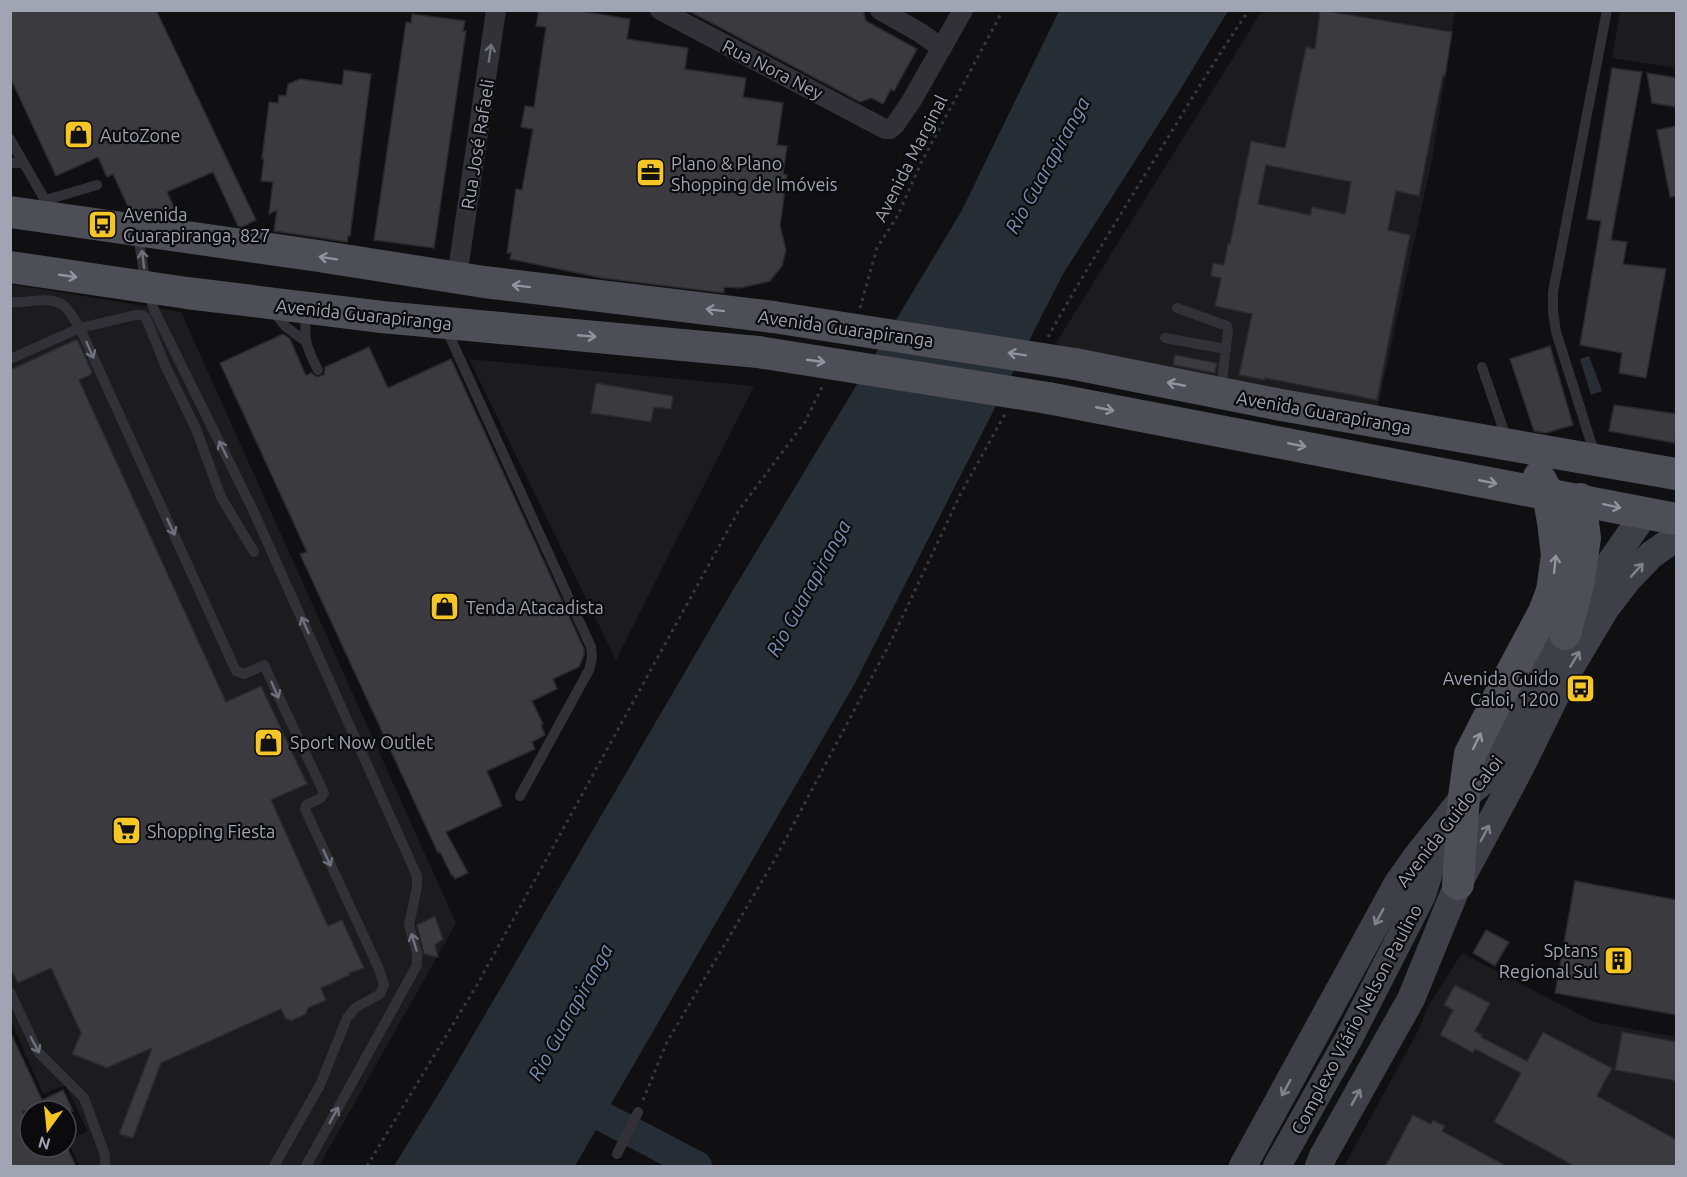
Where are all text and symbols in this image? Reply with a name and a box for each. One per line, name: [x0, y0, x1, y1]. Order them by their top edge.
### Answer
street label: Rua Nora Ney: [720, 35, 827, 103]
one-way arrow: [485, 44, 496, 64]
street label: Rua José Rafaeli: [457, 77, 497, 211]
street label: Avenida Marginal: [869, 91, 951, 225]
water label: Rio Guarapiranga: [1000, 93, 1094, 237]
shop icon: AutoZone: [63, 119, 95, 151]
place label: AutoZone: [100, 125, 180, 145]
place label: Plano & Plano Shopping de Imóveis: [671, 153, 838, 194]
office icon: Plano & Plano Shopping de Imóveis: [634, 157, 666, 189]
place label: Avenida Guarapiranga, 827: [123, 204, 270, 245]
bus stop icon: Avenida Guarapiranga, 827: [86, 208, 118, 240]
one-way arrow: [137, 249, 148, 269]
one-way arrow: [319, 252, 338, 263]
one-way arrow: [58, 270, 78, 281]
one-way arrow: [512, 281, 531, 292]
street label: Avenida Guarapiranga: [275, 295, 453, 333]
one-way arrow: [705, 304, 725, 315]
street label: Avenida Guarapiranga: [757, 306, 935, 350]
one-way arrow: [576, 331, 596, 342]
one-way arrow: [85, 341, 96, 359]
one-way arrow: [1008, 349, 1027, 360]
one-way arrow: [806, 356, 825, 367]
one-way arrow: [1166, 378, 1186, 389]
street label: Avenida Guarapiranga: [1235, 387, 1413, 437]
one-way arrow: [1095, 404, 1114, 415]
one-way arrow: [216, 440, 228, 458]
one-way arrow: [1286, 440, 1306, 451]
one-way arrow: [1478, 477, 1497, 488]
one-way arrow: [1602, 501, 1622, 512]
water label: Rio Guarapiranga: [761, 516, 855, 660]
one-way arrow: [165, 518, 177, 536]
one-way arrow: [1550, 555, 1561, 575]
one-way arrow: [1630, 562, 1644, 577]
shop icon: Tenda Atacadista: [429, 591, 461, 623]
place label: Tenda Atacadista: [466, 597, 604, 617]
one-way arrow: [298, 617, 310, 635]
one-way arrow: [1569, 651, 1581, 668]
place label: Avenida Guido Caloi, 1200: [1443, 668, 1559, 709]
bus stop icon: Avenida Guido Caloi, 1200: [1564, 672, 1596, 704]
one-way arrow: [270, 680, 282, 698]
shop icon: Sport Now Outlet: [253, 726, 285, 758]
place label: Sport Now Outlet: [290, 732, 433, 752]
one-way arrow: [1472, 732, 1483, 750]
street label: Avenida Guido Caloi: [1392, 752, 1506, 890]
supermarket icon: Shopping Fiesta: [110, 815, 142, 847]
place label: Shopping Fiesta: [147, 821, 275, 841]
one-way arrow: [1480, 824, 1491, 842]
one-way arrow: [322, 848, 333, 866]
street label: Complexo Viário Nelson Paulino: [1287, 901, 1425, 1137]
one-way arrow: [1373, 908, 1385, 925]
one-way arrow: [408, 933, 419, 952]
water label: Rio Guarapiranga: [523, 940, 617, 1084]
place label: Sptans Regional Sul: [1499, 940, 1598, 981]
building icon: Sptans Regional Sul: [1603, 944, 1635, 976]
one-way arrow: [30, 1036, 42, 1054]
one-way arrow: [1280, 1079, 1291, 1097]
one-way arrow: [1351, 1088, 1362, 1106]
north arrow: [18, 1099, 78, 1159]
one-way arrow: [329, 1107, 341, 1124]
text: N: [36, 1133, 52, 1154]

